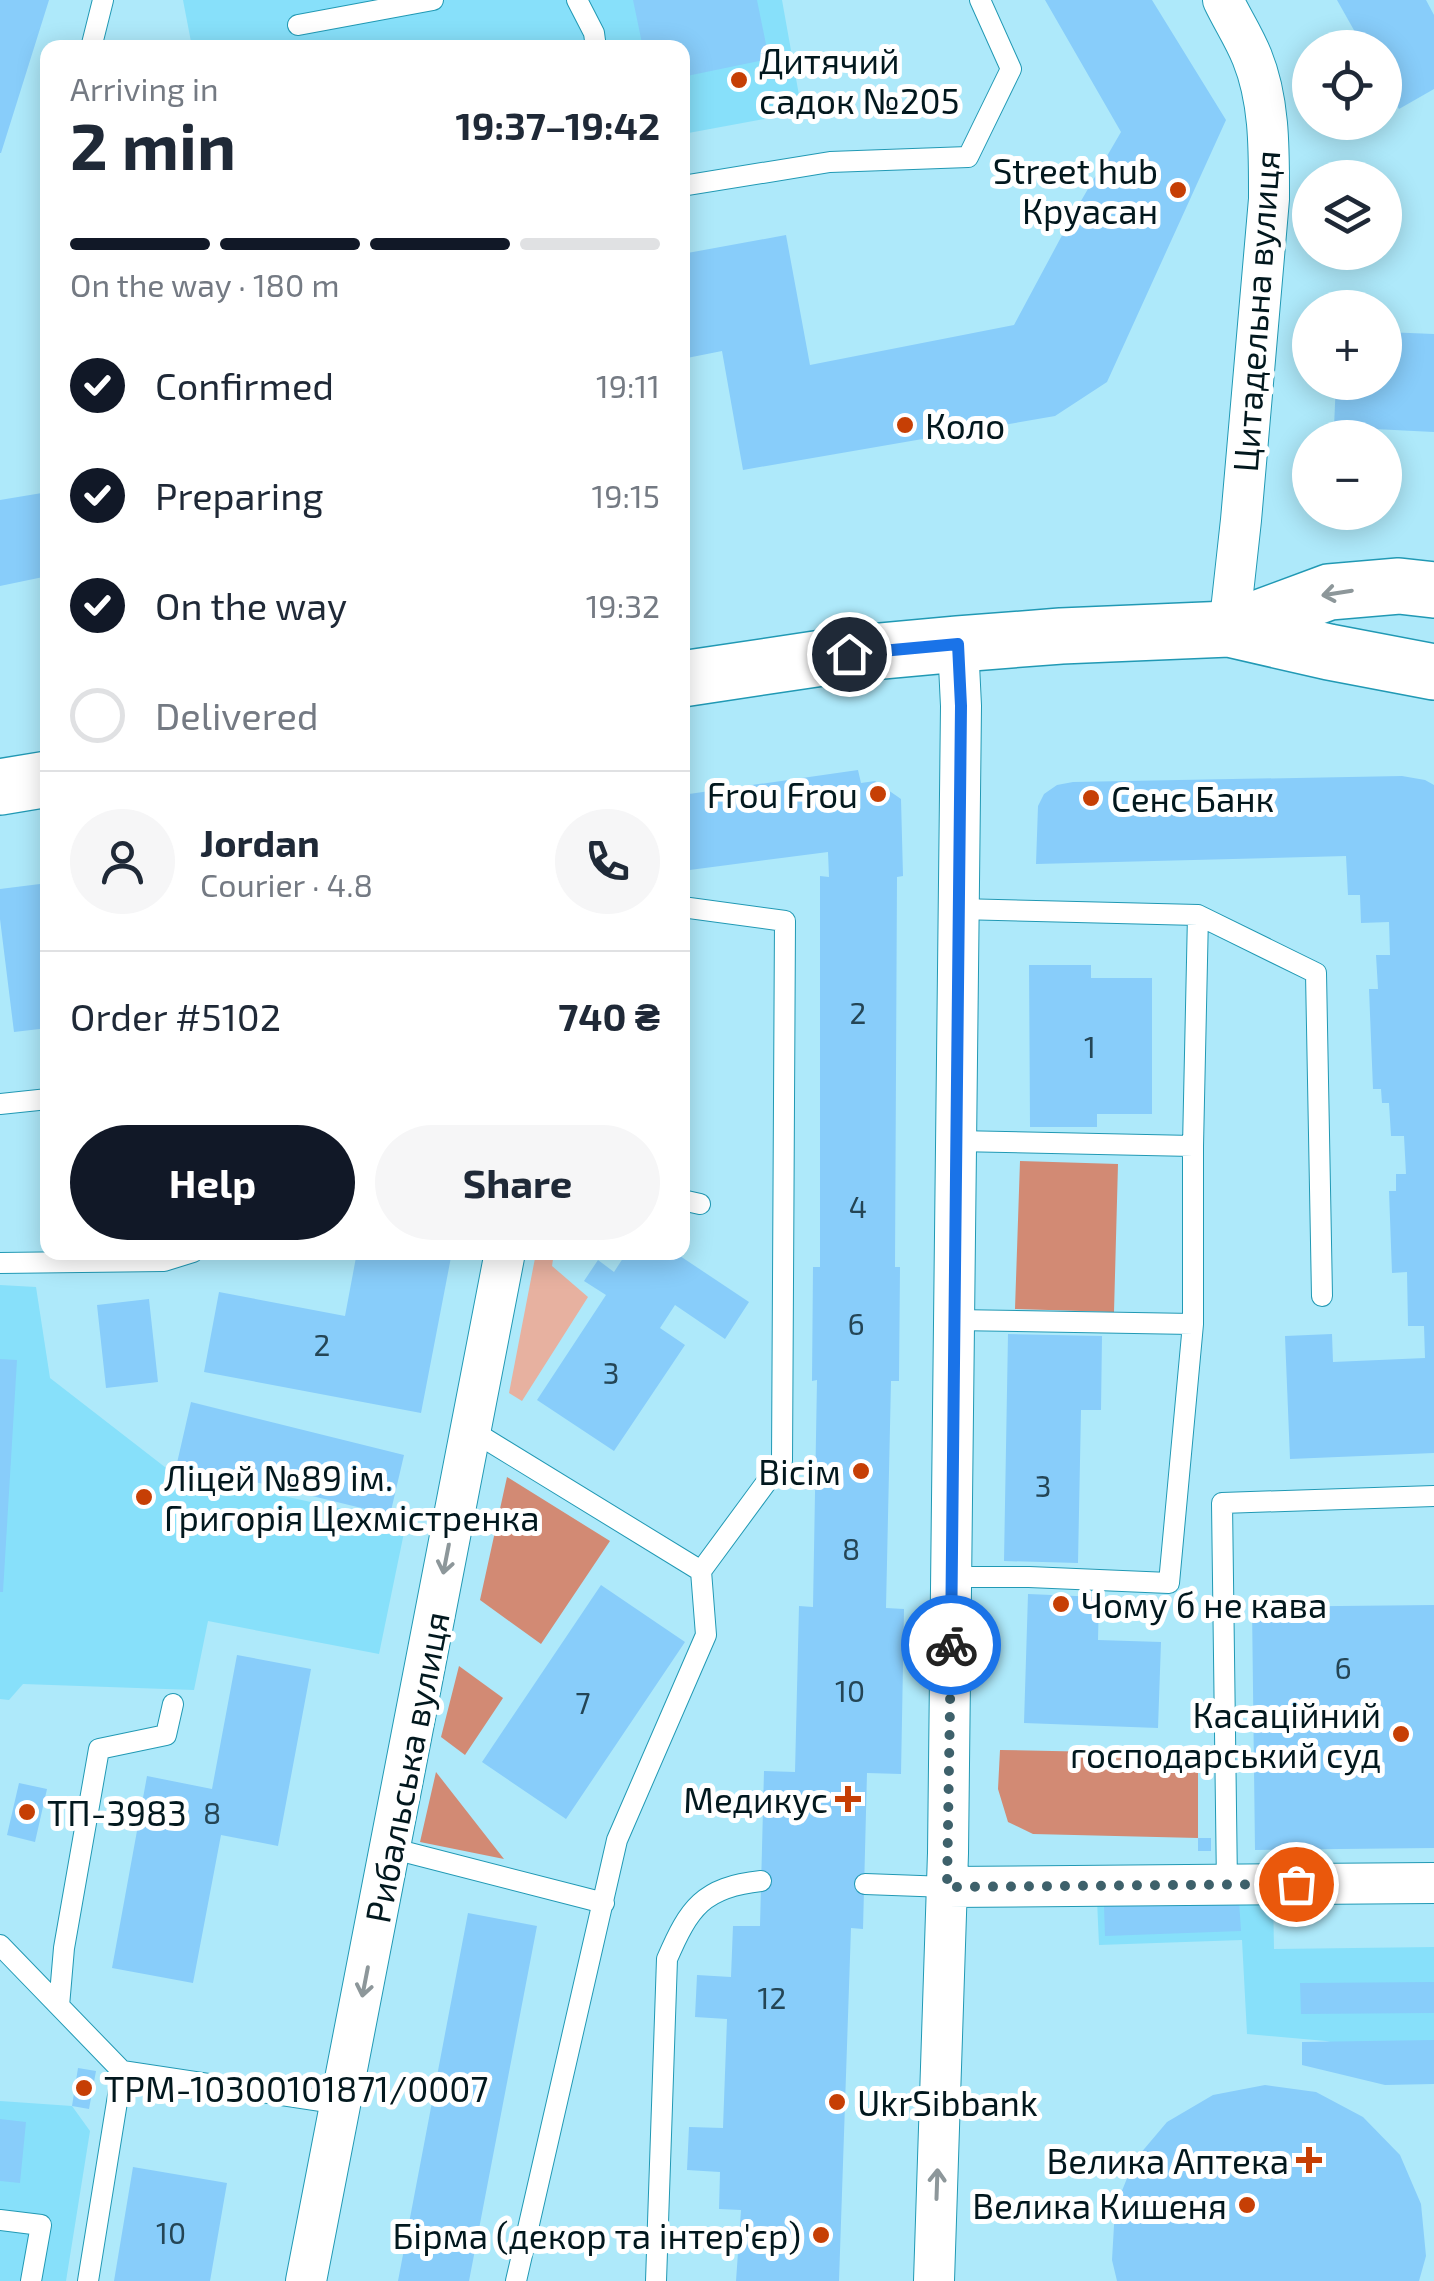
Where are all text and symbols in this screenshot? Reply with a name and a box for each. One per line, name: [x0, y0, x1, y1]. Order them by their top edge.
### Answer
map controls: [1292, 30, 1402, 530]
button: locate: [1292, 30, 1402, 140]
place label: Дитячий садок №205: [759, 39, 959, 121]
text: Arriving in: [70, 69, 219, 107]
marker: Дитячий садок №205: [728, 69, 750, 91]
text: 19:37–19:42: [456, 102, 660, 148]
text: 2 min: [70, 105, 236, 183]
place label: Street hub Круасан: [993, 149, 1158, 232]
street label: Цитадельна вулиця: [1223, 149, 1288, 473]
button: layers: [1292, 160, 1402, 270]
marker: Street hub Круасан: [1167, 179, 1189, 201]
text: On the way · 180 m: [70, 265, 340, 303]
button: +: [1292, 290, 1402, 400]
icon: check: [70, 358, 125, 413]
text: Confirmed: [155, 362, 334, 408]
text: 19:11: [596, 366, 660, 404]
place label: Коло: [925, 404, 1005, 446]
marker: Коло: [894, 414, 916, 436]
button: −: [1292, 420, 1402, 530]
icon: check: [70, 468, 125, 523]
text: Preparing: [155, 472, 323, 518]
text: 19:15: [592, 476, 660, 514]
icon: check: [70, 578, 125, 633]
text: On the way: [155, 582, 347, 628]
one-way arrow: [1321, 584, 1354, 602]
text: 19:32: [586, 586, 660, 624]
pin: [807, 612, 892, 697]
icon: home: [822, 627, 877, 682]
text: Delivered: [155, 692, 319, 738]
place label: Frou Frou: [707, 773, 858, 815]
place label: Сенс Банк: [1111, 777, 1274, 819]
marker: Frou Frou: [867, 783, 889, 805]
marker: Сенс Банк: [1080, 787, 1102, 809]
button: person: [70, 809, 175, 914]
button: phone: [555, 809, 660, 914]
text: Jordan: [200, 819, 320, 865]
text: Courier · 4.8: [200, 865, 373, 903]
text: Order #5102: [70, 993, 281, 1039]
text: 740 ₴: [558, 993, 660, 1039]
house number: 2: [850, 994, 866, 1030]
house number: 1: [1084, 1028, 1096, 1064]
button: Help: [70, 1125, 355, 1240]
button: Share: [375, 1125, 660, 1240]
house number: 4: [849, 1188, 867, 1224]
house number: 6: [847, 1305, 865, 1341]
house number: 2: [314, 1326, 330, 1362]
house number: 3: [603, 1354, 619, 1390]
place label: Вісім: [758, 1450, 841, 1492]
place label: Ліцей №89 ім. Григорія Цехмістренка: [164, 1456, 540, 1538]
marker: Вісім: [850, 1460, 872, 1482]
house number: 3: [1035, 1467, 1051, 1503]
marker: Ліцей №89 ім. Григорія Цехмістренка: [133, 1486, 155, 1508]
house number: 8: [842, 1530, 860, 1566]
one-way arrow: [436, 1543, 455, 1575]
place label: Чому б не кава: [1081, 1583, 1327, 1626]
marker: Чому б не кава: [1050, 1593, 1072, 1615]
courier: [901, 1595, 1001, 1695]
street label: Рибальська вулиця: [355, 1608, 458, 1926]
icon: bike: [924, 1618, 979, 1673]
house number: 6: [1334, 1649, 1352, 1685]
house number: 10: [835, 1672, 865, 1708]
house number: 7: [575, 1684, 591, 1720]
place label: Касаційний господарський суд: [1070, 1693, 1381, 1776]
marker: Касаційний господарський суд: [1390, 1723, 1412, 1745]
place label: Медикус: [683, 1778, 828, 1821]
marker: Медикус: [837, 1788, 859, 1810]
place label: ТП-3983: [47, 1791, 187, 1833]
house number: 8: [203, 1794, 221, 1830]
marker: ТП-3983: [16, 1801, 38, 1823]
pin: [1254, 1842, 1339, 1927]
icon: bag: [1269, 1857, 1324, 1912]
one-way arrow: [354, 1965, 373, 1997]
house number: 12: [758, 1979, 786, 2015]
place label: ТРМ-10300101871/0007: [104, 2067, 488, 2109]
marker: ТРМ-10300101871/0007: [73, 2077, 95, 2099]
place label: UkrSibbank: [857, 2081, 1038, 2123]
marker: UkrSibbank: [826, 2091, 848, 2113]
place label: Велика Аптека: [1047, 2139, 1289, 2181]
marker: Велика Аптека: [1298, 2149, 1320, 2171]
one-way arrow: [928, 2168, 947, 2200]
place label: Велика Кишеня: [972, 2184, 1227, 2226]
marker: Велика Кишеня: [1236, 2194, 1258, 2216]
house number: 10: [156, 2214, 186, 2250]
place label: Бірма (декор та інтер'єр): [392, 2214, 801, 2256]
marker: Бірма (декор та інтер'єр): [810, 2224, 832, 2246]

